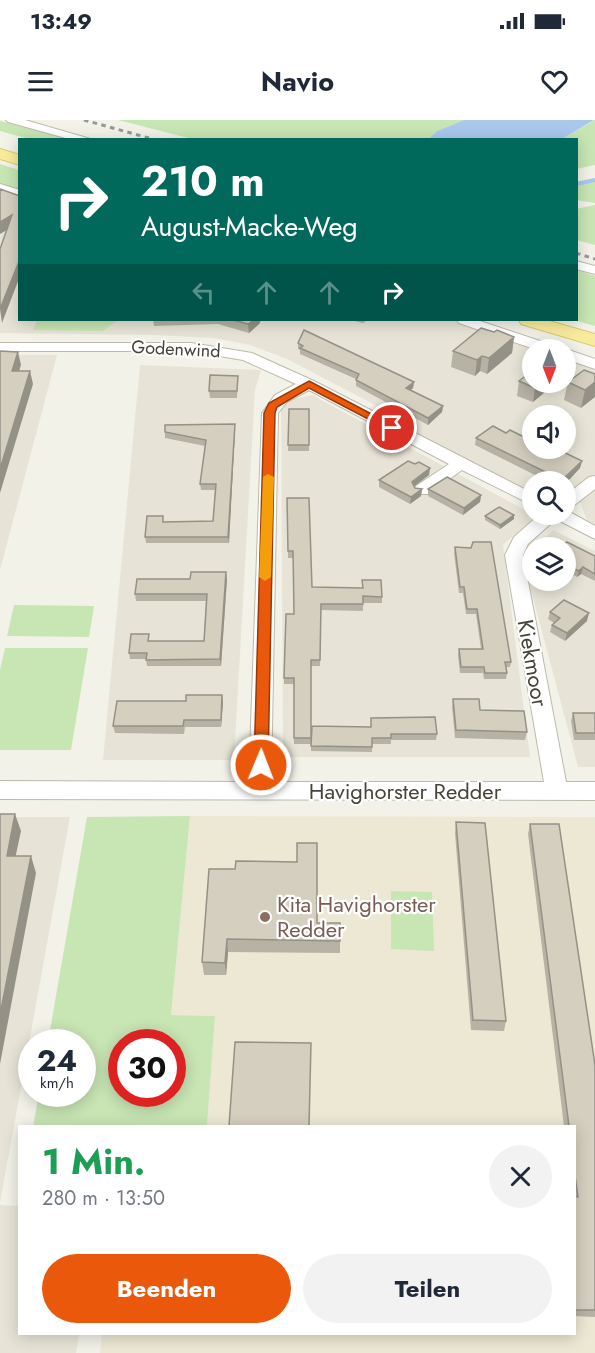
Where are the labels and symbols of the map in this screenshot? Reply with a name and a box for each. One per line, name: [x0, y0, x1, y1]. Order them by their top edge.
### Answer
street label: Godenwind: [131, 334, 221, 364]
north arrow: [522, 339, 576, 393]
pin: [366, 402, 417, 453]
street label: Kiekmoor: [510, 617, 556, 710]
position arrow: [229, 733, 293, 797]
street label: Havighorster Redder: [309, 775, 502, 807]
place label: Kita Havighorster Redder: [277, 888, 436, 945]
marker: Kita Havighorster Redder: [258, 910, 272, 924]
speed limit sign: 30: [108, 1029, 186, 1107]

